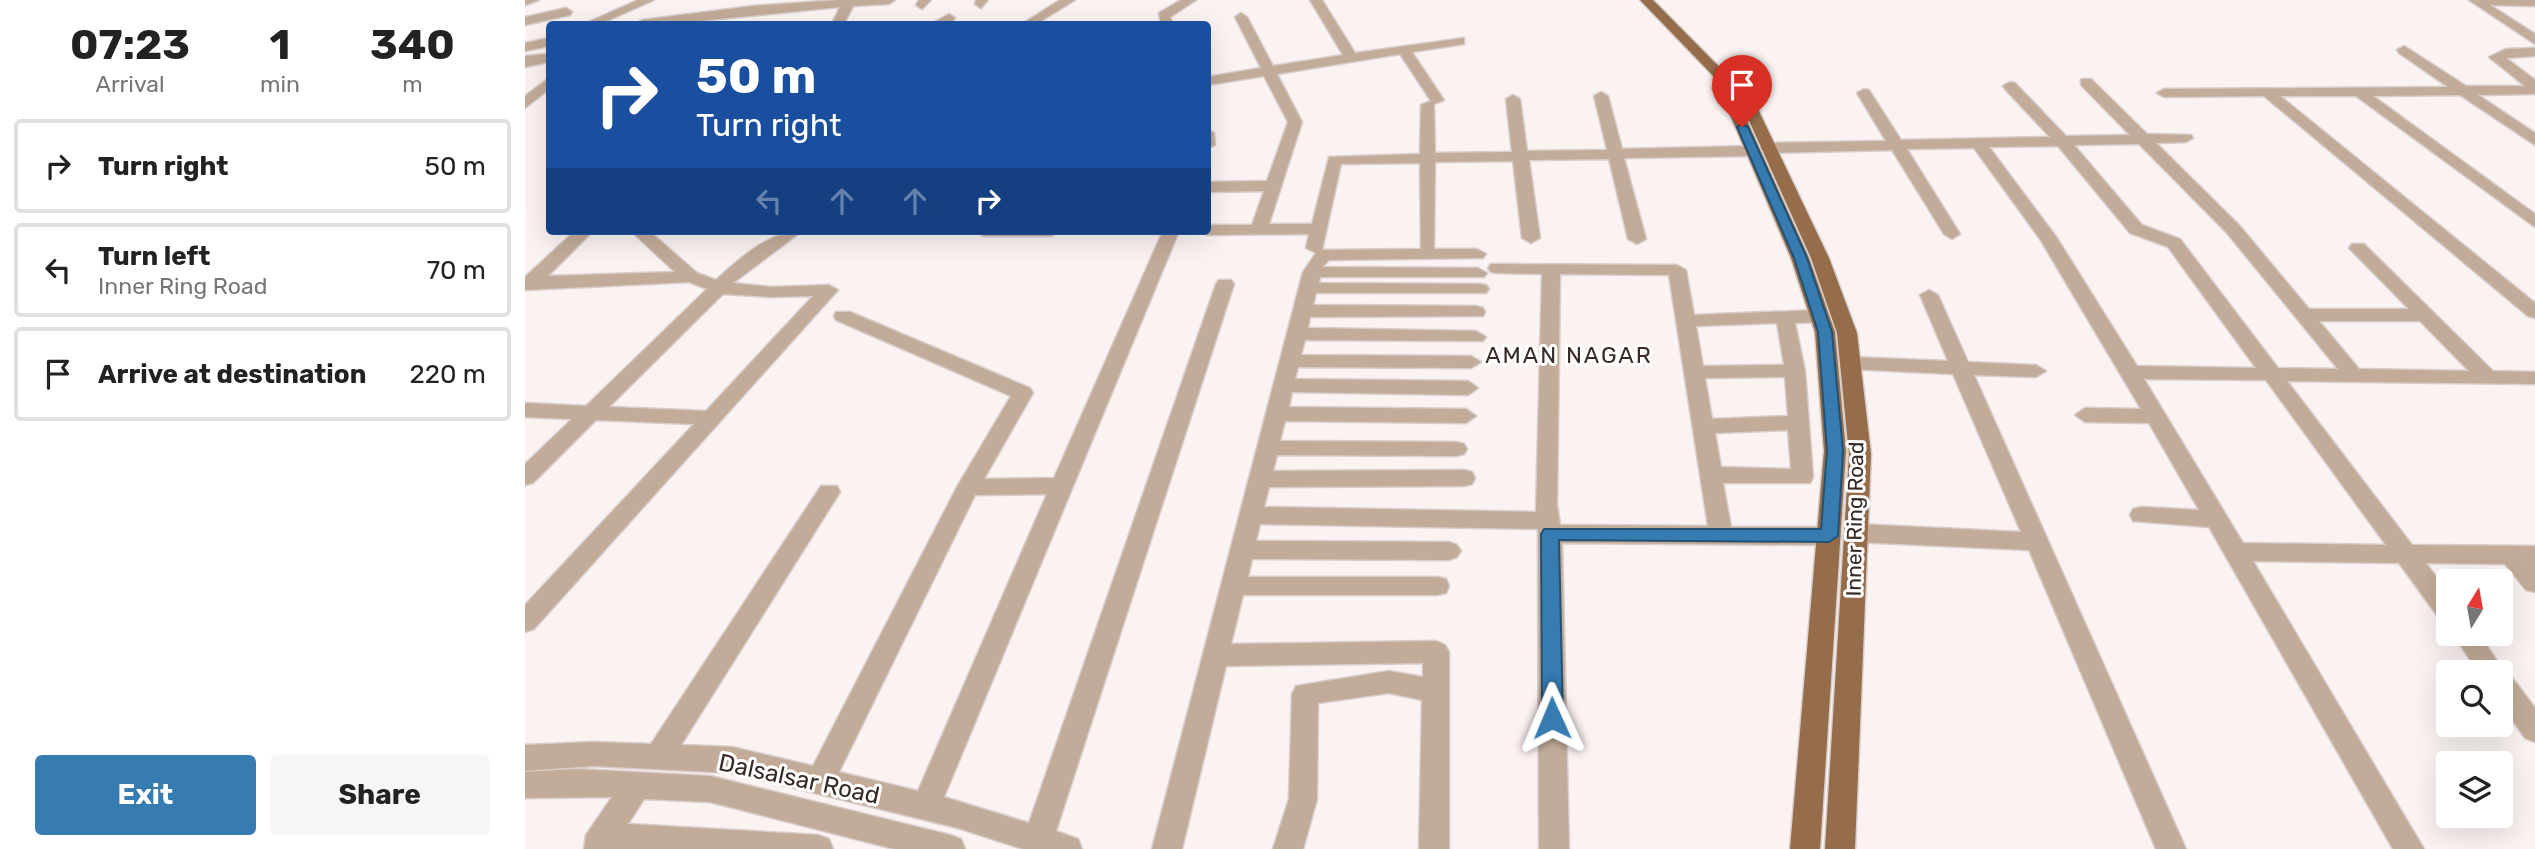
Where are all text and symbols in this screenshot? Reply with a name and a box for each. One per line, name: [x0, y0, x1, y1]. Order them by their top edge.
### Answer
text: 07:23: [70, 20, 190, 70]
text: 1: [270, 20, 290, 70]
text: 340: [370, 20, 455, 70]
text: 50 m: [696, 47, 816, 105]
icon: right: [581, 49, 672, 140]
pin: [1712, 55, 1772, 127]
icon: arrive: [1723, 66, 1761, 104]
text: Arrival: [95, 70, 165, 98]
text: min: [260, 70, 300, 98]
text: m: [402, 70, 423, 98]
text: Turn right: [696, 106, 841, 144]
icon: right: [39, 147, 77, 185]
text: Turn right: [98, 151, 228, 182]
text: 50 m: [425, 151, 486, 182]
icon: left: [750, 182, 788, 220]
icon: ahead: [823, 182, 861, 220]
icon: ahead: [896, 182, 934, 220]
icon: right: [969, 182, 1007, 220]
text: Turn left: [98, 241, 210, 272]
icon: left: [39, 251, 77, 289]
text: 70 m: [427, 255, 486, 286]
text: Inner Ring Road: [98, 272, 267, 300]
district label: AMAN NAGAR: [1485, 341, 1653, 369]
icon: arrive: [39, 355, 77, 393]
text: Arrive at destination: [98, 359, 366, 390]
text: 220 m: [409, 359, 486, 390]
street label: Inner Ring Road: [1841, 441, 1868, 597]
north arrow: [2436, 569, 2513, 646]
map controls: [2436, 569, 2513, 828]
button: search: [2436, 660, 2513, 737]
position arrow: [1515, 681, 1589, 755]
street label: Dalsalsar Road: [716, 748, 882, 810]
button: layers: [2436, 751, 2513, 828]
button: Exit: [35, 755, 256, 835]
button: Share: [270, 755, 490, 835]

